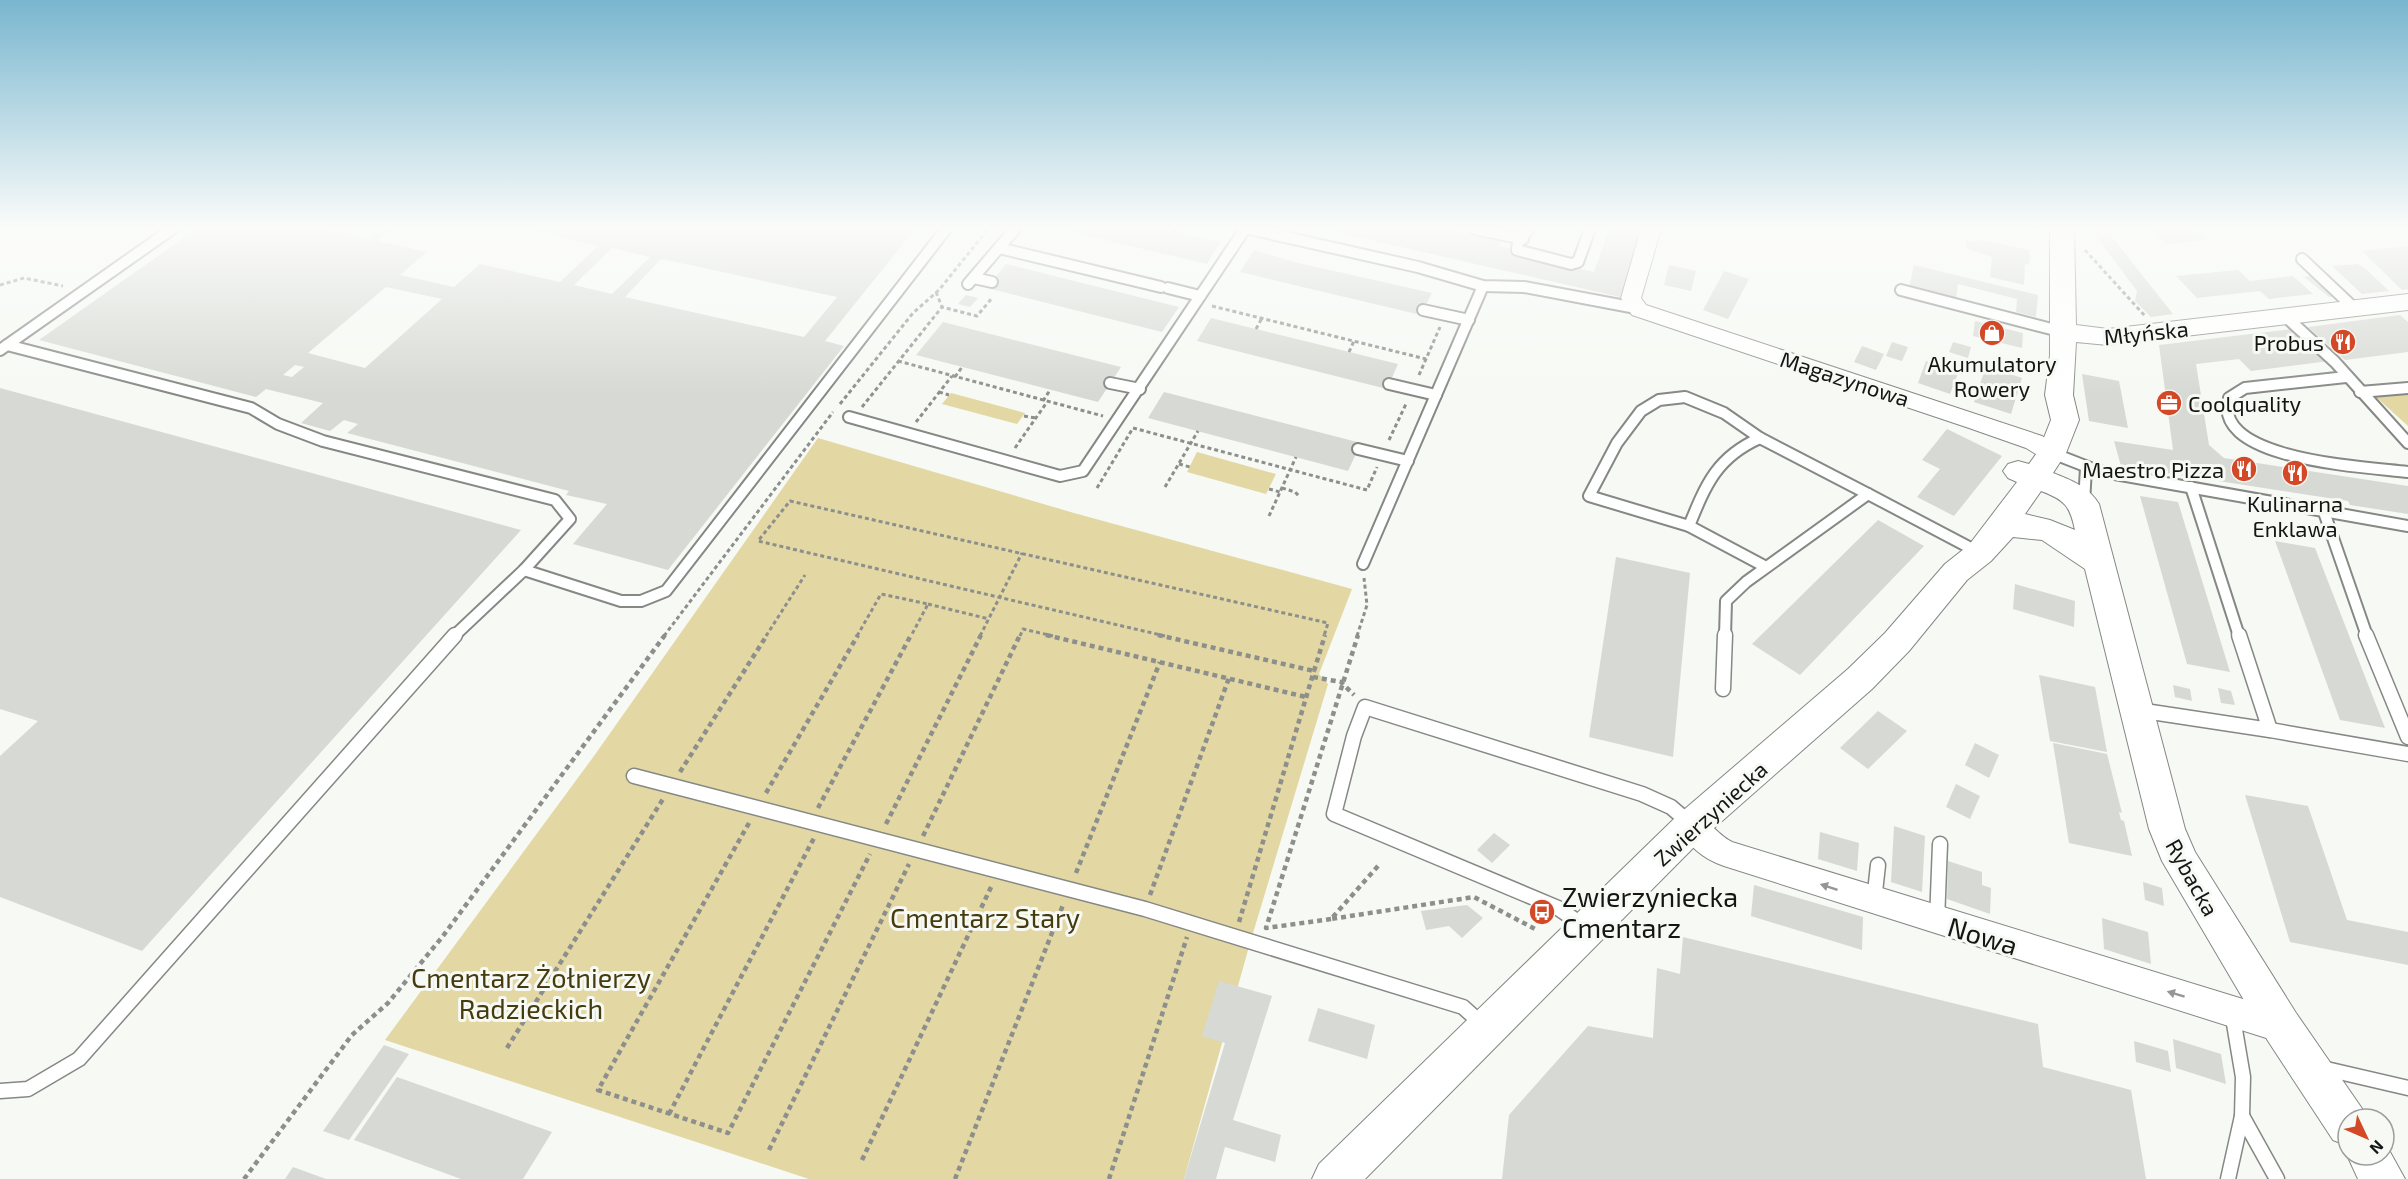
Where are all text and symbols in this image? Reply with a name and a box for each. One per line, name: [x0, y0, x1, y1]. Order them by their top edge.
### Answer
street label: Młyńska: [2102, 315, 2190, 349]
shop icon: Akumulatory Rowery: [1977, 318, 2007, 348]
restaurant icon: Probus: [2328, 327, 2358, 357]
place label: Probus: [2254, 329, 2324, 355]
street label: Magazynowa: [1777, 345, 1913, 411]
place label: Akumulatory Rowery: [1927, 350, 2057, 401]
office icon: Coolquality: [2154, 388, 2184, 418]
place label: Coolquality: [2188, 390, 2302, 416]
restaurant icon: Maestro Pizza: [2229, 454, 2259, 484]
place label: Maestro Pizza: [2082, 456, 2224, 482]
restaurant icon: Kulinarna Enklawa: [2280, 458, 2310, 488]
place label: Kulinarna Enklawa: [2247, 490, 2343, 541]
street label: Zwierzyniecka: [1648, 755, 1772, 871]
street label: Rybacka: [2161, 834, 2225, 920]
place label: Zwierzyniecka Cmentarz: [1562, 880, 1738, 943]
one-way arrow: [1820, 881, 1838, 891]
bus stop icon: Zwierzyniecka Cmentarz: [1527, 897, 1557, 927]
park label: Cmentarz Stary: [890, 901, 1080, 934]
street label: Nowa: [1944, 909, 2022, 961]
park label: Cmentarz Żołnierzy Radzieckich: [411, 961, 651, 1024]
one-way arrow: [2167, 989, 2185, 998]
north arrow: [2336, 1107, 2396, 1167]
text: N: [2366, 1137, 2388, 1159]

